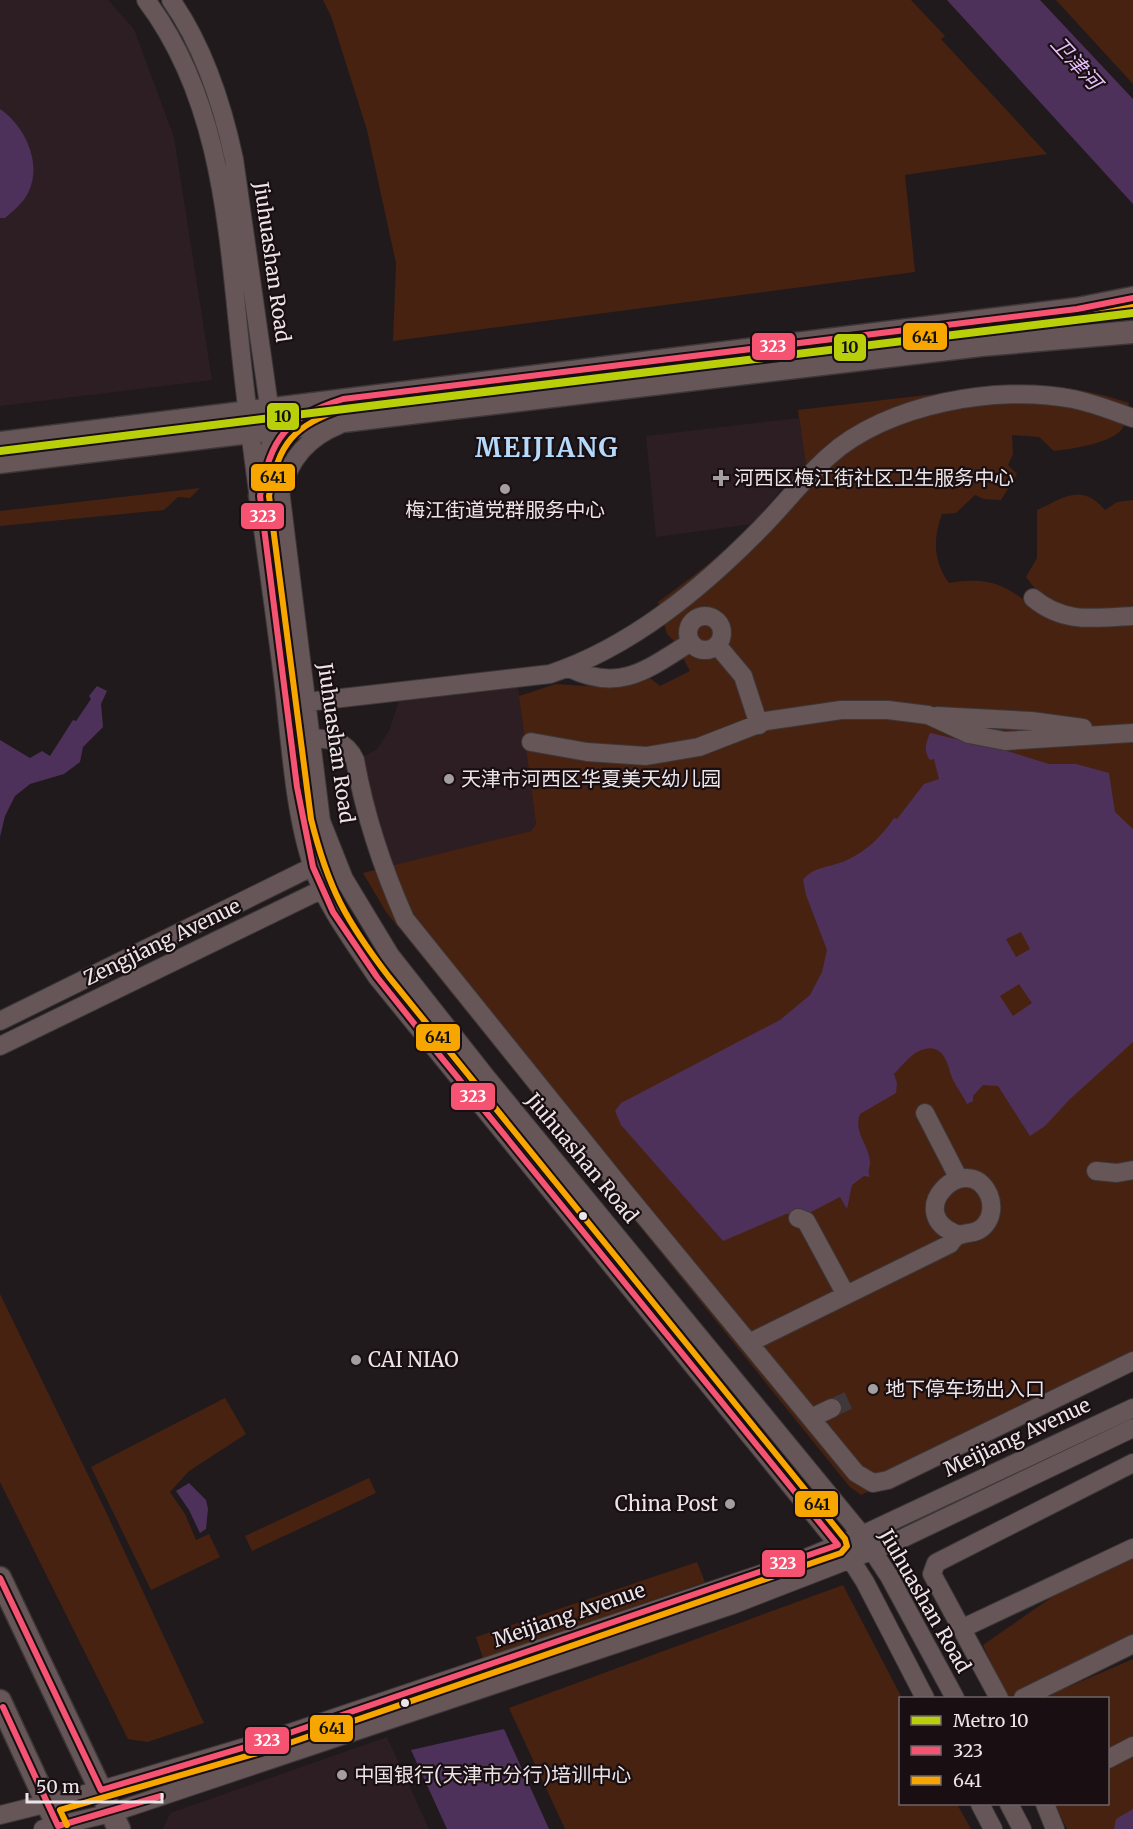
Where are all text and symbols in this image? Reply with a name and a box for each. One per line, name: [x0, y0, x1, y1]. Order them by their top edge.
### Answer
water label: 卫津河: [1045, 30, 1110, 98]
street label: Jiuhuashan Road: [249, 179, 296, 344]
line badge: 641: [902, 322, 948, 351]
text: 641: [912, 327, 939, 347]
line badge: 323: [751, 332, 796, 361]
line badge: 10: [833, 333, 867, 362]
text: 323: [760, 336, 786, 356]
text: 10: [841, 337, 859, 357]
line badge: 10: [266, 402, 300, 431]
text: 10: [274, 406, 292, 426]
district label: MEIJIANG: [475, 431, 619, 464]
line badge: 641: [250, 463, 296, 492]
place label: 河西区梅江街社区卫生服务中心: [734, 465, 1014, 490]
text: 641: [260, 467, 287, 487]
marker: 河西区梅江街社区卫生服务中心: [712, 469, 730, 487]
marker: 梅江街道党群服务中心: [498, 482, 512, 496]
place label: 梅江街道党群服务中心: [405, 497, 605, 522]
line badge: 323: [240, 502, 285, 530]
text: 323: [250, 506, 276, 526]
street label: Jiuhuashan Road: [313, 660, 360, 825]
place label: 天津市河西区华夏美天幼儿园: [461, 766, 721, 791]
marker: 天津市河西区华夏美天幼儿园: [442, 772, 456, 786]
street label: Zengjiang Avenue: [79, 893, 244, 990]
line badge: 641: [415, 1023, 461, 1052]
text: 641: [425, 1027, 452, 1047]
line badge: 323: [450, 1082, 496, 1111]
text: 323: [460, 1086, 486, 1106]
street label: Jiuhuashan Road: [520, 1087, 644, 1228]
unlabelled marker: [577, 1210, 589, 1222]
place label: CAI NIAO: [368, 1347, 459, 1372]
marker: CAI NIAO: [349, 1353, 363, 1367]
place label: 地下停车场出入口: [885, 1376, 1045, 1401]
marker: 地下停车场出入口: [866, 1382, 880, 1396]
street label: Meijiang Avenue: [939, 1392, 1094, 1481]
line badge: 641: [794, 1490, 839, 1518]
place label: China Post: [615, 1491, 718, 1516]
text: 641: [804, 1494, 831, 1514]
marker: China Post: [723, 1497, 737, 1511]
street label: Jiuhuashan Road: [874, 1524, 977, 1677]
line badge: 323: [761, 1549, 806, 1578]
text: 323: [770, 1553, 796, 1573]
street label: Meijiang Avenue: [490, 1577, 648, 1652]
unlabelled marker: [399, 1697, 411, 1709]
legend: [899, 1697, 1109, 1805]
text: Metro 10: [953, 1709, 1029, 1732]
line badge: 641: [309, 1714, 354, 1743]
text: 641: [319, 1718, 346, 1738]
line badge: 323: [244, 1726, 290, 1755]
text: 323: [254, 1730, 280, 1750]
text: 323: [953, 1739, 983, 1762]
place label: 中国银行(天津市分行)培训中心: [354, 1762, 631, 1787]
scale bar: [27, 1766, 162, 1804]
marker: 中国银行(天津市分行)培训中心: [335, 1768, 349, 1782]
text: 641: [953, 1769, 982, 1792]
text: 50 m: [36, 1775, 80, 1798]

